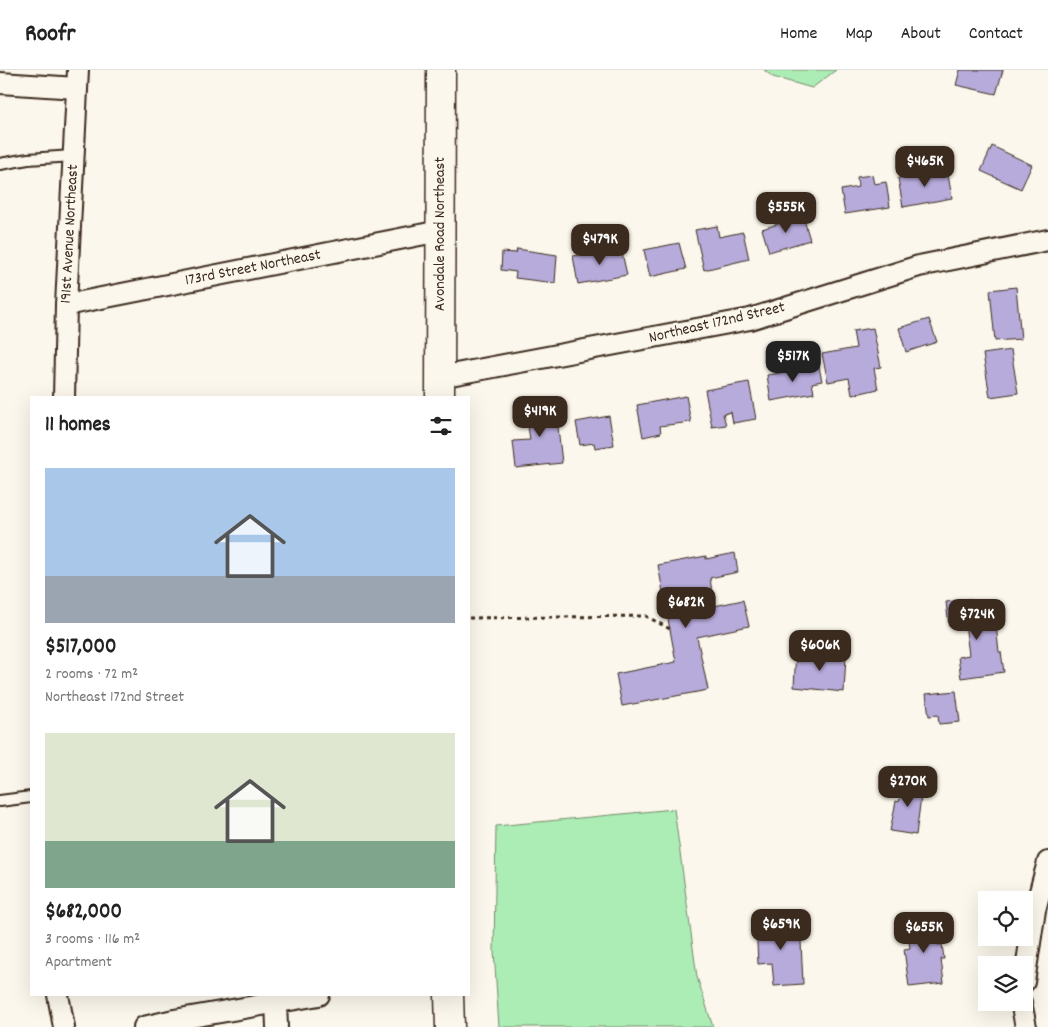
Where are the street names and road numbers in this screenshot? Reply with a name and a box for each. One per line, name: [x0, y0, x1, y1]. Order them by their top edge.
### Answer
street label: Avondale Road Northeast: [429, 157, 452, 311]
street label: 191st Avenue Northeast: [55, 164, 85, 304]
street label: 173rd Street Northeast: [183, 244, 323, 292]
street label: Northeast 172nd Street: [647, 296, 787, 350]

